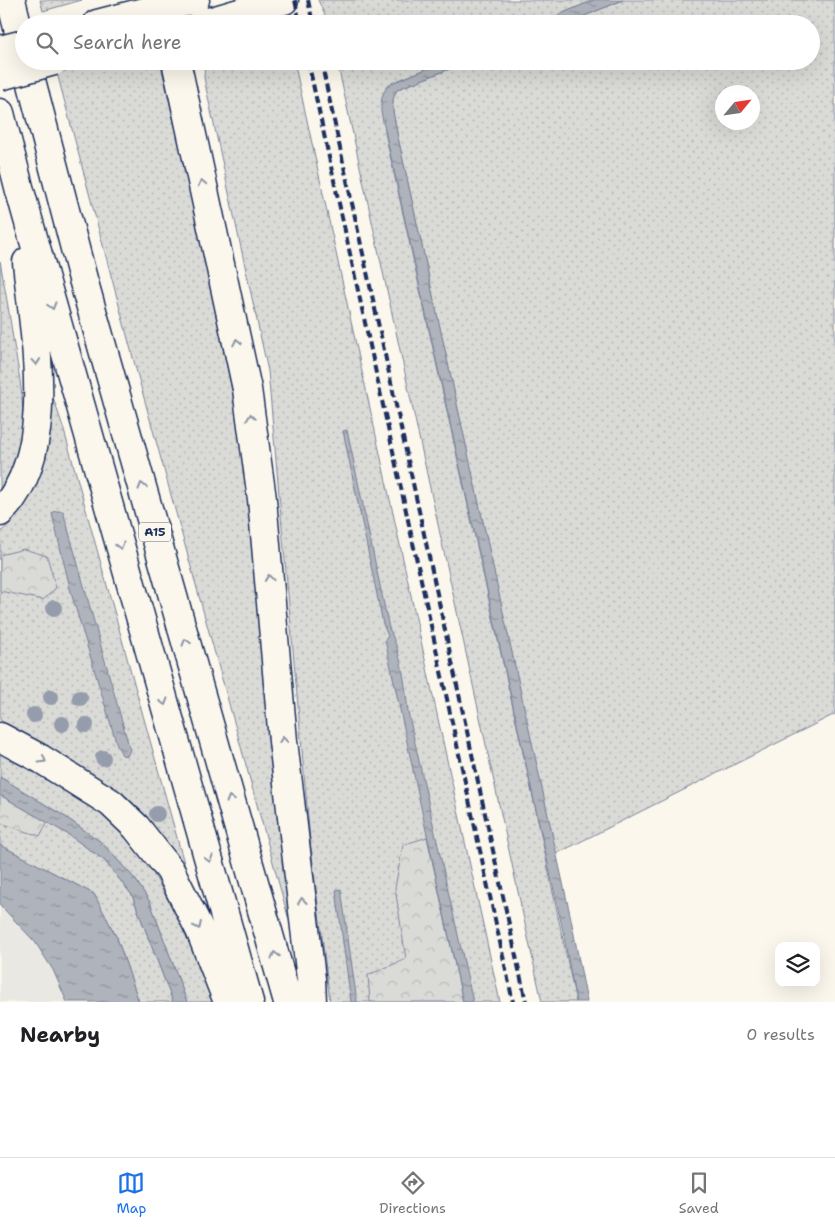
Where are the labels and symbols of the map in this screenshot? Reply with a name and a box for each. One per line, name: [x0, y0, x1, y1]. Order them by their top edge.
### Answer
north arrow: [715, 85, 760, 130]
one-way arrow: [197, 179, 208, 187]
one-way arrow: [46, 301, 57, 310]
one-way arrow: [232, 337, 243, 346]
one-way arrow: [31, 358, 42, 366]
one-way arrow: [246, 412, 257, 420]
one-way arrow: [137, 483, 147, 491]
road number: A15: [139, 522, 171, 542]
one-way arrow: [114, 542, 125, 550]
one-way arrow: [263, 574, 274, 582]
one-way arrow: [181, 638, 192, 647]
one-way arrow: [159, 698, 169, 706]
one-way arrow: [278, 736, 289, 744]
one-way arrow: [37, 754, 46, 764]
one-way arrow: [226, 795, 236, 803]
one-way arrow: [203, 854, 213, 862]
one-way arrow: [297, 897, 308, 905]
one-way arrow: [192, 921, 202, 930]
one-way arrow: [270, 951, 281, 960]

